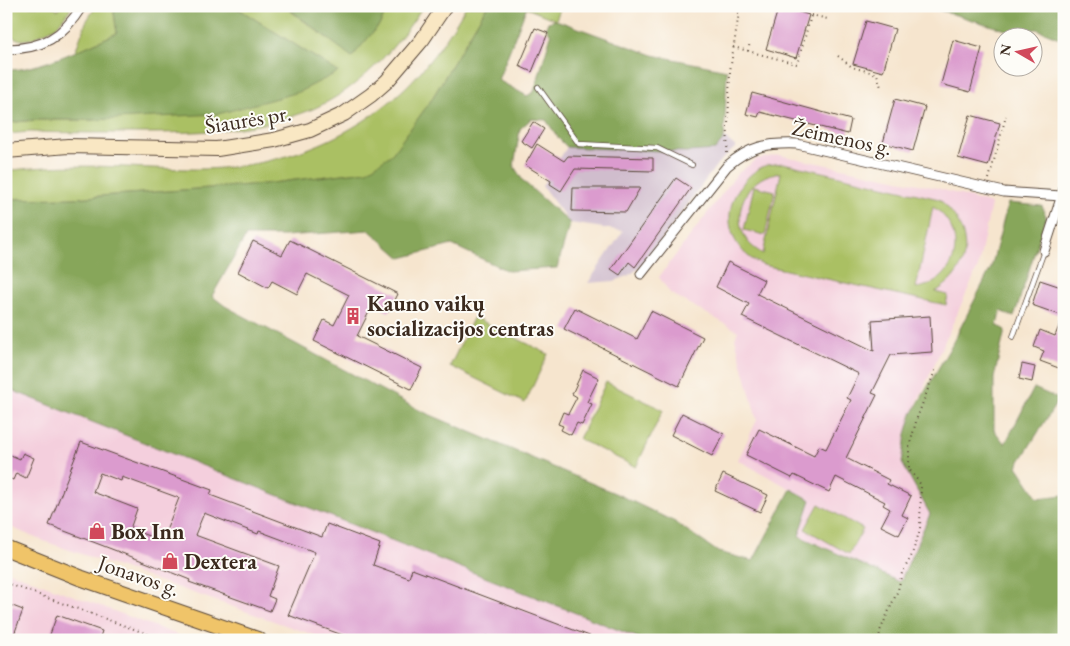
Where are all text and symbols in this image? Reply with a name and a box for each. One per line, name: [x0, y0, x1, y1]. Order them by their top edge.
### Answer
north arrow: [992, 28, 1042, 78]
text: N: [995, 42, 1015, 57]
street label: Šiaurės pr.: [203, 98, 293, 141]
street label: Žeimenos g.: [789, 113, 895, 162]
place label: Kauno vaikų socializacijos centras: [367, 289, 554, 343]
building icon: Kauno vaikų socializacijos centras: [343, 306, 363, 326]
place label: Box Inn: [111, 517, 185, 546]
shop icon: Box Inn: [87, 521, 107, 541]
street label: Jonavos g.: [92, 547, 183, 603]
place label: Dextera: [184, 547, 257, 576]
shop icon: Dextera: [160, 551, 180, 571]

